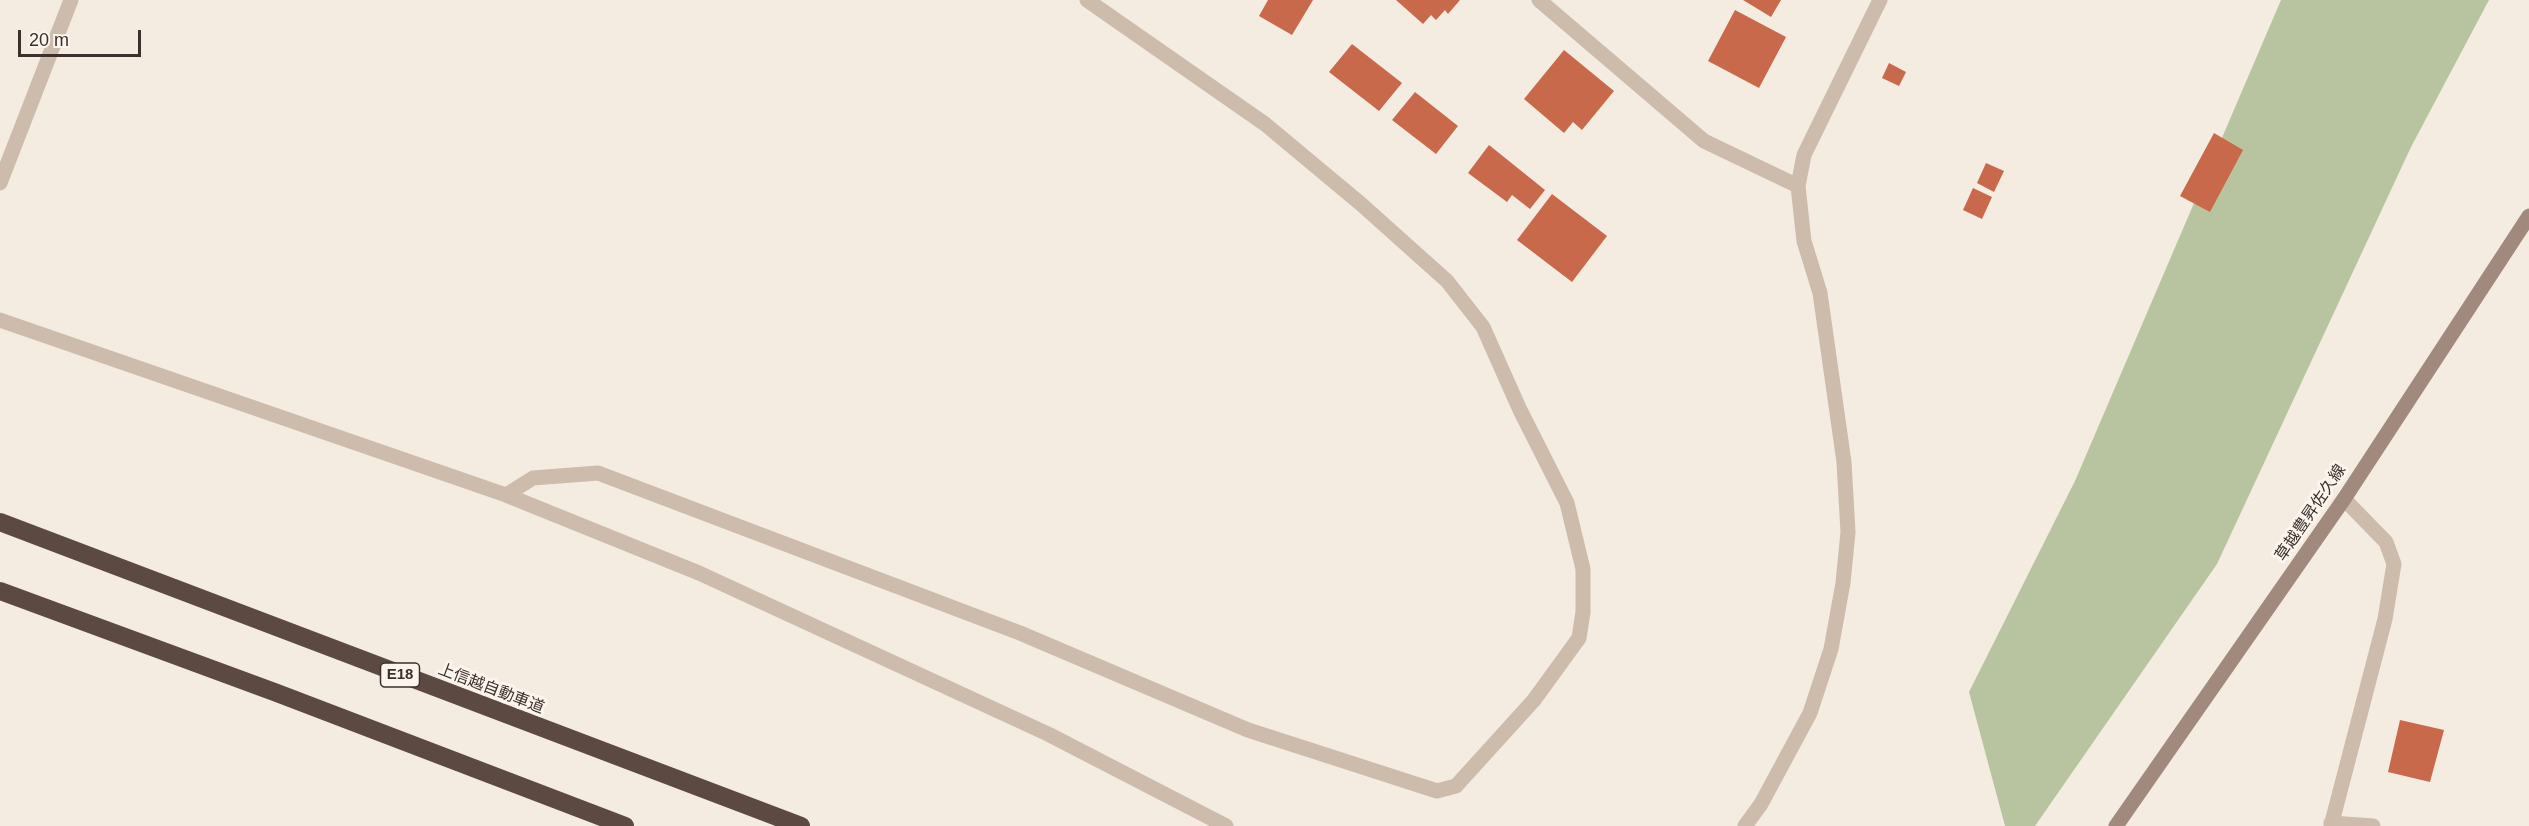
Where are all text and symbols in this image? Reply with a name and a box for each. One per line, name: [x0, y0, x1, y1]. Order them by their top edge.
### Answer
scale bar: [21, 18, 144, 56]
text: 20 m: [29, 30, 69, 50]
street label: 草越豊昇佐久線: [2272, 461, 2350, 565]
street label: 上信越自動車道: [435, 660, 547, 718]
road number: E18: [380, 663, 420, 687]

